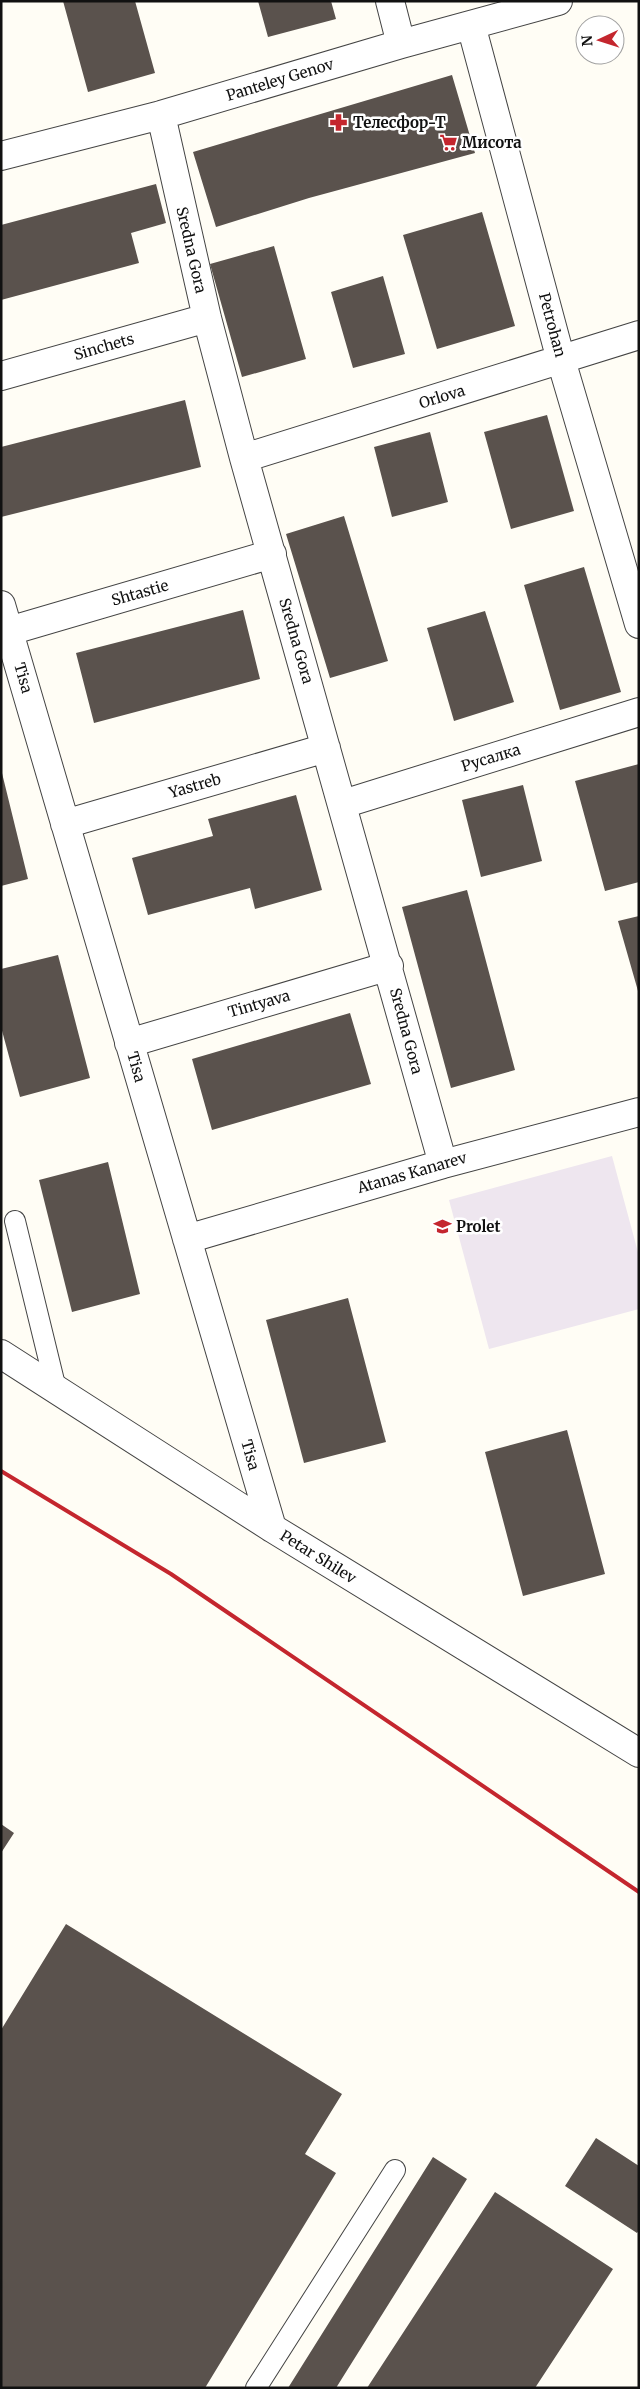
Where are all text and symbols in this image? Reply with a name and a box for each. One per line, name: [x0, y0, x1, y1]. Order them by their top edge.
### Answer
north arrow: [575, 15, 625, 65]
text: N: [578, 35, 596, 47]
street label: Panteley Genov: [224, 54, 336, 105]
pharmacy icon: Телесфор-Т: [329, 113, 349, 133]
place label: Телесфор-Т: [353, 113, 446, 132]
supermarket icon: Мисота: [438, 133, 458, 153]
place label: Мисота: [462, 133, 522, 152]
street label: Sredna Gora: [172, 205, 211, 295]
street label: Petrohan: [535, 291, 570, 359]
street label: Sinchets: [72, 329, 136, 364]
street label: Orlova: [417, 381, 467, 412]
street label: Shtastie: [109, 575, 171, 610]
street label: Sredna Gora: [275, 596, 318, 686]
street label: Tisa: [10, 660, 37, 695]
street label: Русалка: [459, 740, 523, 776]
street label: Yastreb: [166, 769, 223, 802]
street label: Tintyava: [226, 986, 292, 1021]
street label: Sredna Gora: [386, 986, 427, 1076]
street label: Tisa: [123, 1049, 150, 1084]
street label: Atanas Kanarev: [354, 1148, 469, 1197]
school or university icon: Prolet: [432, 1217, 452, 1237]
place label: Prolet: [456, 1217, 500, 1236]
street label: Tisa: [237, 1437, 264, 1472]
street label: Petar Shilev: [277, 1526, 360, 1588]

